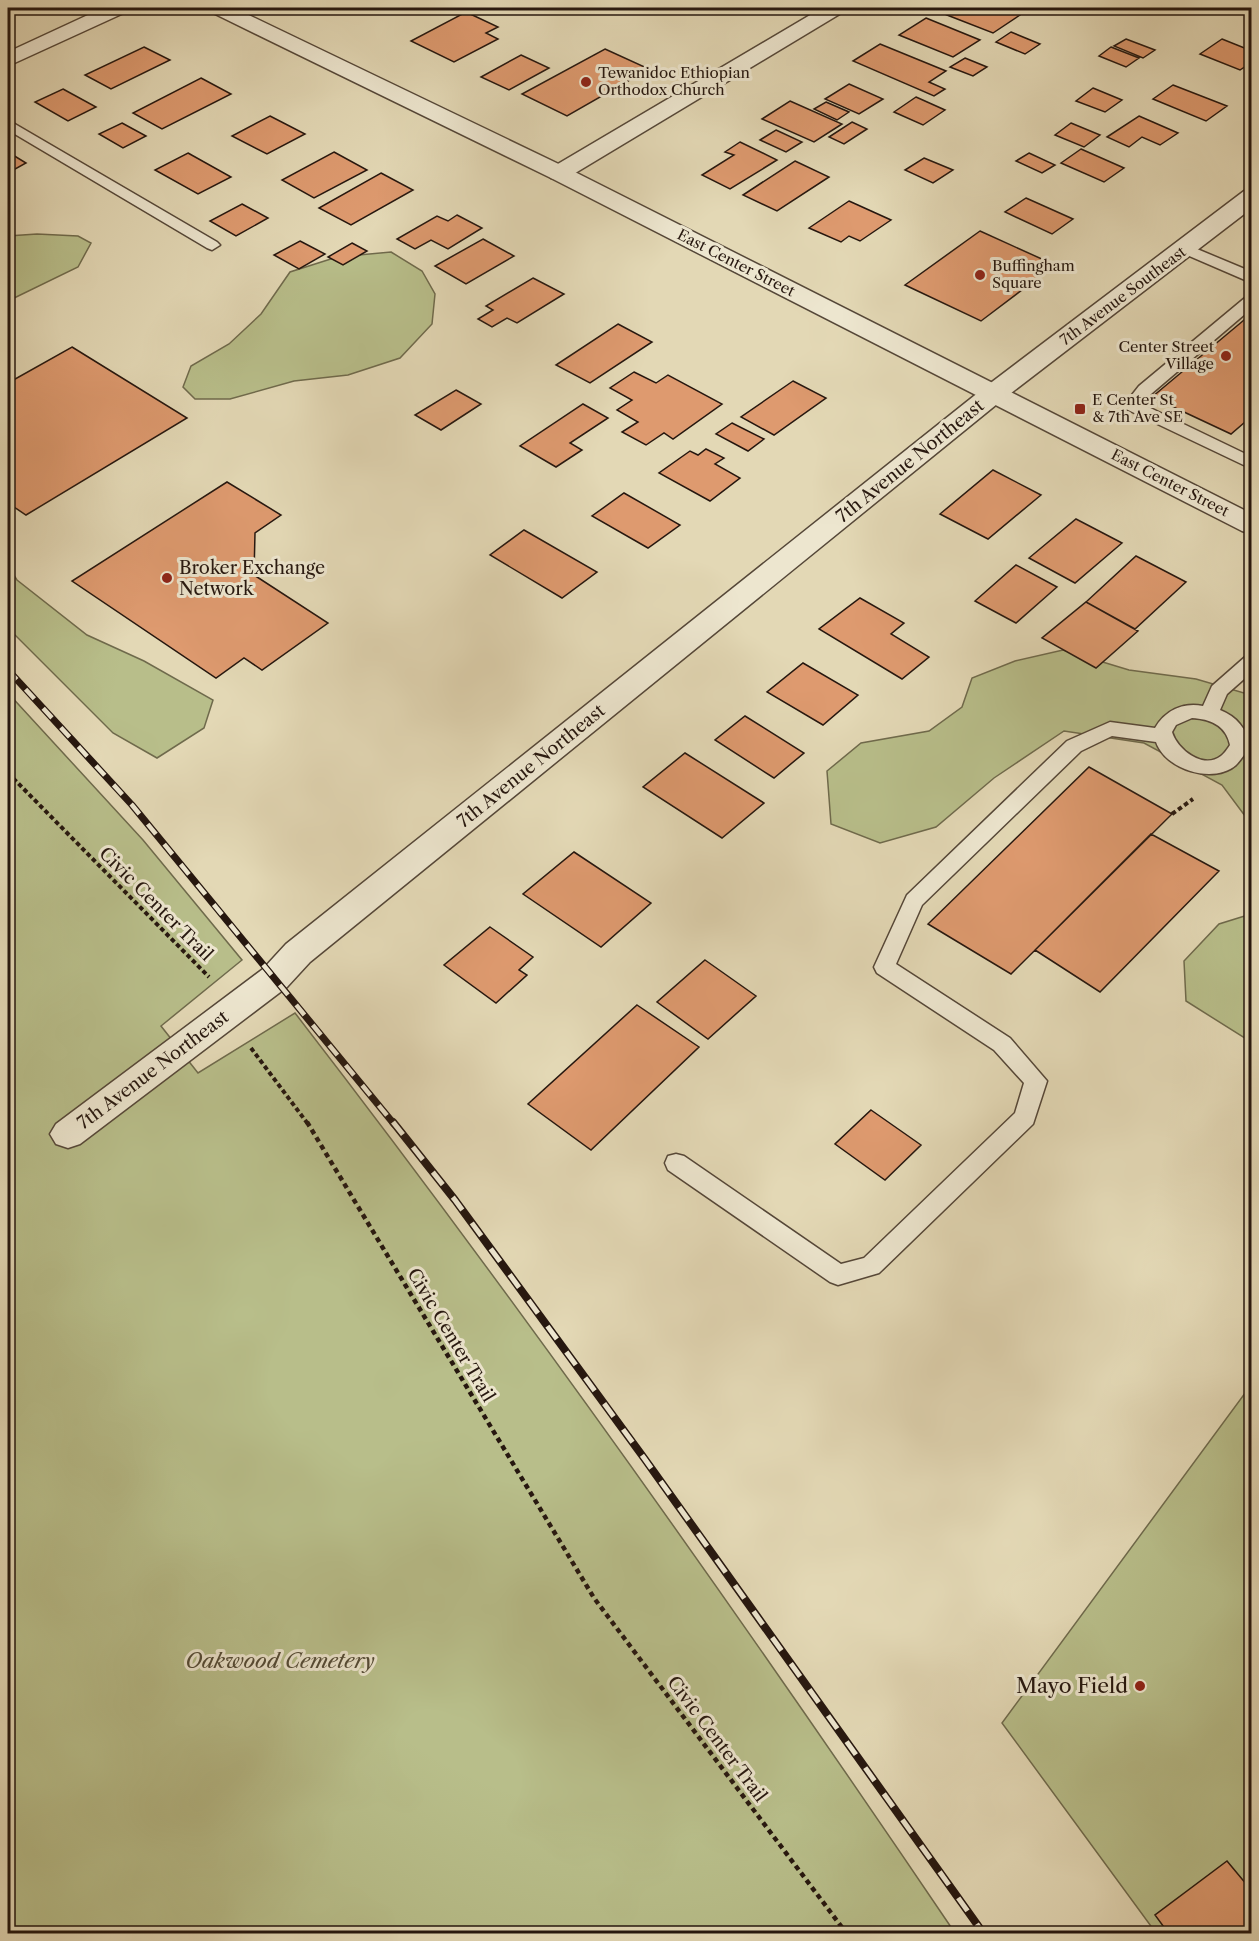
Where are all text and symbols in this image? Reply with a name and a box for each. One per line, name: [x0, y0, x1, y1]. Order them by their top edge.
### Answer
place label: Tewanidoc Ethiopian Orthodox Church: [598, 63, 751, 99]
marker: Tewanidoc Ethiopian Orthodox Church: [579, 75, 593, 89]
street label: East Center Street: [674, 225, 799, 301]
street label: 7th Avenue Southeast: [1056, 242, 1190, 349]
place label: Buffingham Square: [992, 256, 1075, 292]
marker: Buffingham Square: [973, 268, 987, 282]
place label: Center Street Village: [1118, 337, 1215, 373]
marker: Center Street Village: [1219, 349, 1233, 363]
place label: E Center St & 7th Ave SE: [1092, 390, 1183, 426]
street label: 7th Avenue Northeast: [832, 394, 989, 527]
marker: E Center St & 7th Ave SE: [1073, 402, 1087, 416]
street label: East Center Street: [1108, 445, 1233, 521]
place label: Broker Exchange Network: [179, 557, 325, 600]
marker: Broker Exchange Network: [160, 571, 174, 585]
street label: 7th Avenue Northeast: [453, 699, 610, 832]
street label: Civic Center Trail: [94, 842, 218, 966]
street label: 7th Avenue Northeast: [73, 1006, 233, 1134]
street label: Civic Center Trail: [402, 1264, 500, 1406]
park label: Oakwood Cemetery: [185, 1648, 375, 1673]
street label: Civic Center Trail: [662, 1672, 772, 1806]
place label: Mayo Field: [1016, 1673, 1128, 1698]
marker: Mayo Field: [1133, 1679, 1147, 1693]

